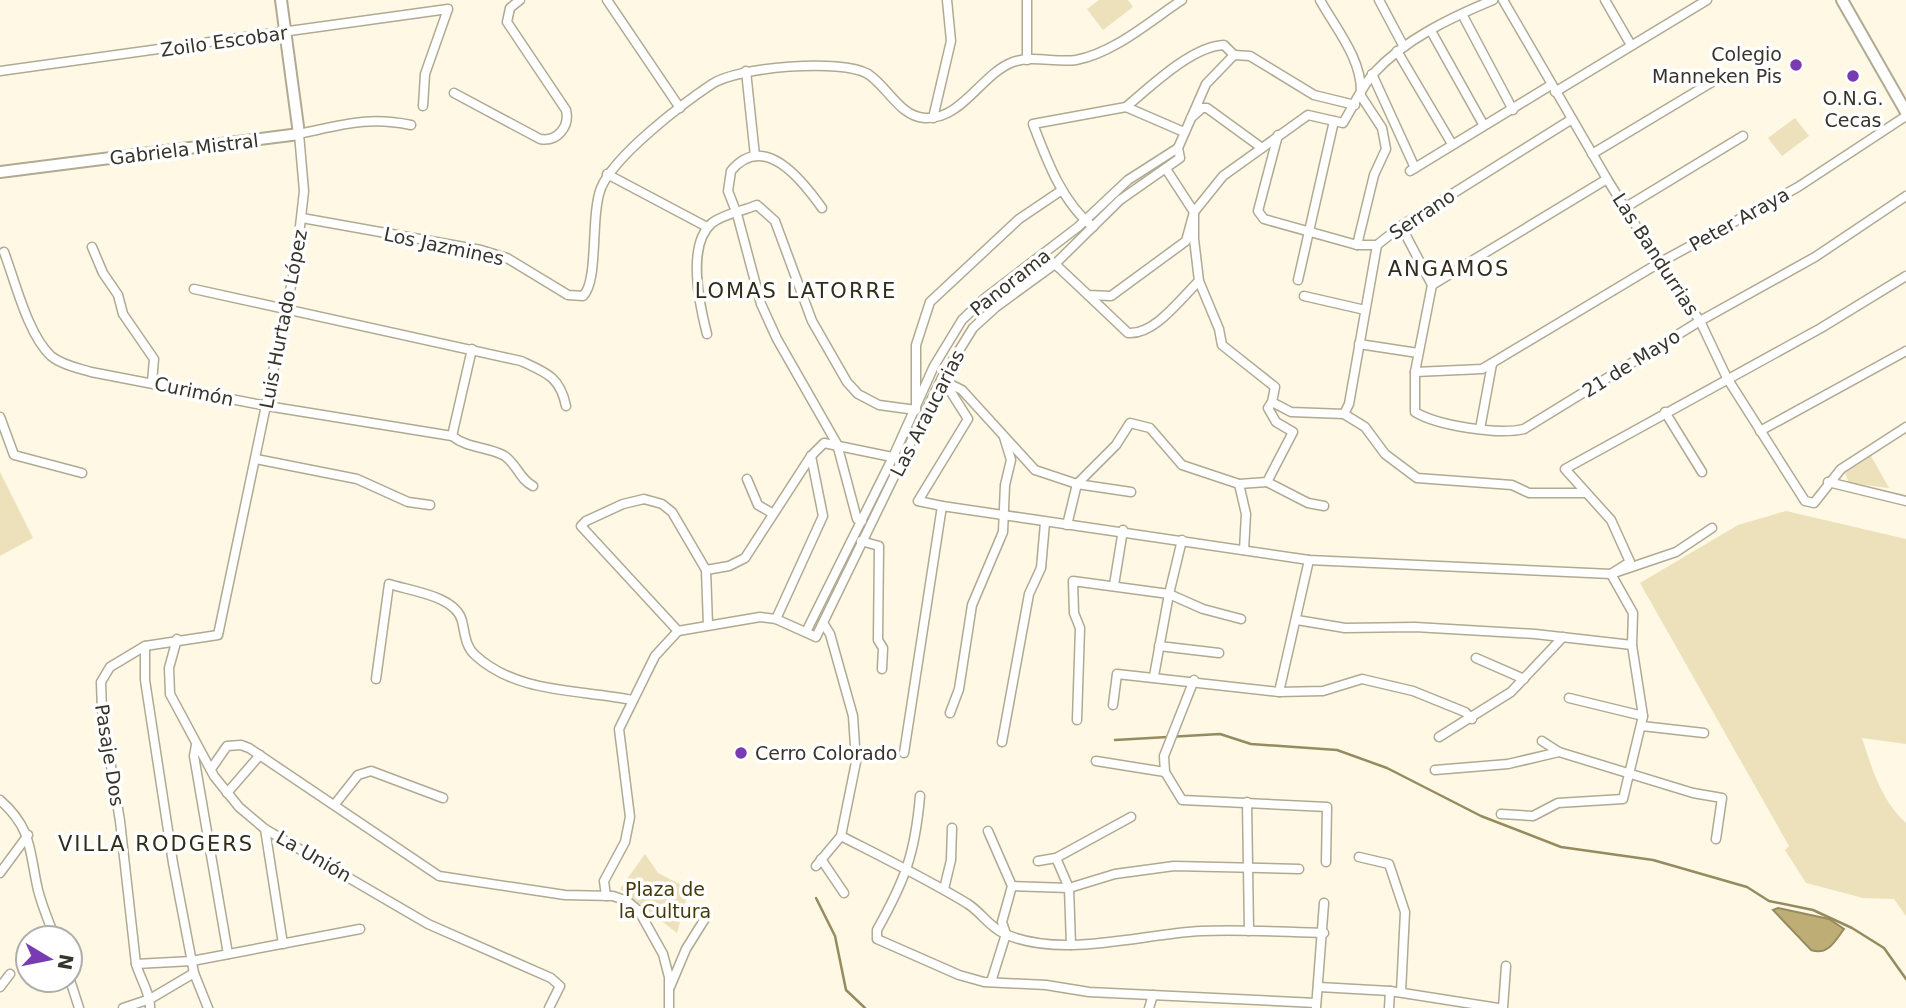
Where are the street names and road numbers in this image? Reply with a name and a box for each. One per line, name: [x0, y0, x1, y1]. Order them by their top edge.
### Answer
street label: Zoilo Escobar: [159, 21, 289, 61]
street label: Gabriela Mistral: [108, 129, 260, 169]
street label: Peter Araya: [1685, 183, 1793, 255]
street label: Serrano: [1385, 184, 1459, 244]
street label: Las Bandurrias: [1608, 189, 1704, 319]
street label: Los Jazmines: [382, 223, 506, 269]
street label: Luis Hurtado López: [255, 228, 311, 410]
street label: Panorama: [966, 244, 1054, 320]
street label: 21 de Mayo: [1578, 324, 1684, 402]
street label: Las Araucarias: [886, 346, 968, 480]
street label: Curimón: [152, 372, 236, 410]
street label: Pasaje Dos: [91, 702, 129, 808]
street label: La Unión: [272, 826, 356, 886]

